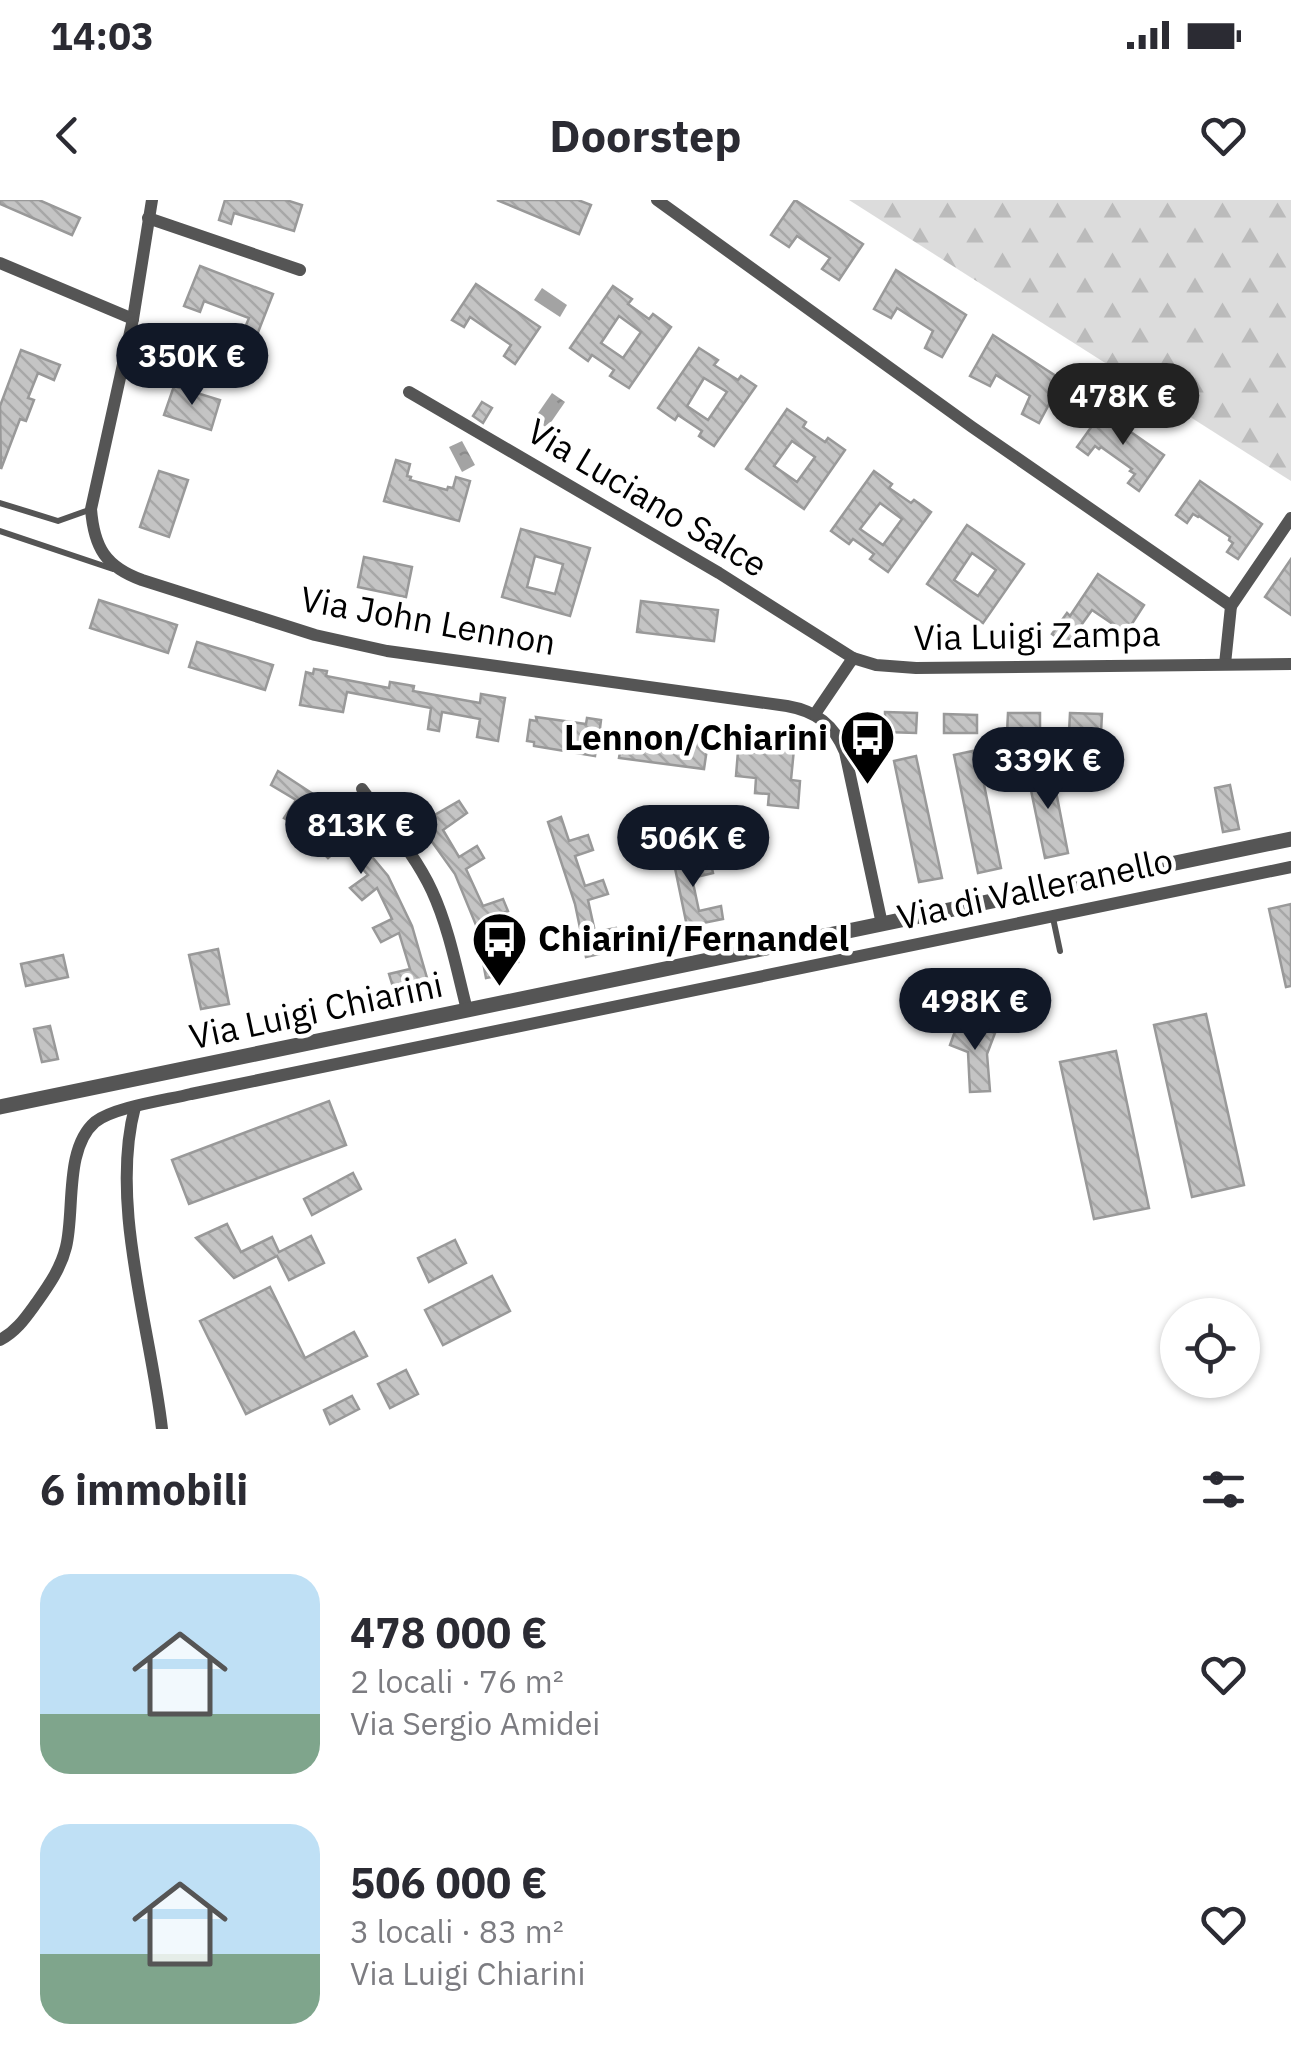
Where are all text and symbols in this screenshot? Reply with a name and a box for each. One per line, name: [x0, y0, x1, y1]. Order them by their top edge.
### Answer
text: 14:03: [50, 11, 154, 60]
text: Doorstep: [549, 106, 742, 164]
icon: back: [40, 108, 95, 163]
icon: heart: [1196, 108, 1251, 163]
pin: 350K €: [111, 323, 273, 408]
text: 350K €: [138, 334, 246, 376]
pin: 478K €: [1042, 363, 1204, 448]
text: 478K €: [1069, 374, 1177, 416]
street label: Via Luciano Salce: [519, 407, 776, 587]
street label: Via John Lennon: [297, 575, 559, 665]
street label: Via Luigi Zampa: [913, 610, 1161, 660]
bus stop icon: Lennon/Chiarini: [837, 708, 897, 787]
place label: Lennon/Chiarini: [564, 714, 828, 760]
pin: 339K €: [967, 727, 1129, 812]
text: 339K €: [994, 738, 1102, 780]
pin: 813K €: [280, 792, 442, 877]
text: 813K €: [307, 803, 415, 845]
pin: 506K €: [612, 805, 774, 890]
text: 506K €: [639, 816, 747, 858]
street label: Via di Valleranello: [893, 836, 1177, 940]
bus stop icon: Chiarini/Fernandel: [469, 909, 529, 988]
place label: Chiarini/Fernandel: [538, 915, 849, 961]
street label: Via Luigi Chiarini: [185, 961, 447, 1059]
pin: 498K €: [894, 968, 1056, 1053]
text: 498K €: [921, 979, 1029, 1021]
map controls: [1160, 1298, 1260, 1398]
button: locate: [1160, 1298, 1260, 1398]
text: 6 immobili: [40, 1462, 248, 1517]
icon: filters: [1196, 1462, 1251, 1517]
text: 478 000 €: [350, 1605, 547, 1660]
icon: home: [120, 1614, 240, 1734]
icon: heart: [1196, 1647, 1251, 1702]
text: 2 locali · 76 m²: [350, 1660, 564, 1702]
text: Via Sergio Amidei: [350, 1702, 600, 1744]
text: 506 000 €: [350, 1855, 547, 1910]
icon: home: [120, 1864, 240, 1984]
icon: heart: [1196, 1897, 1251, 1952]
text: 3 locali · 83 m²: [350, 1910, 564, 1952]
text: Via Luigi Chiarini: [350, 1952, 586, 1994]

